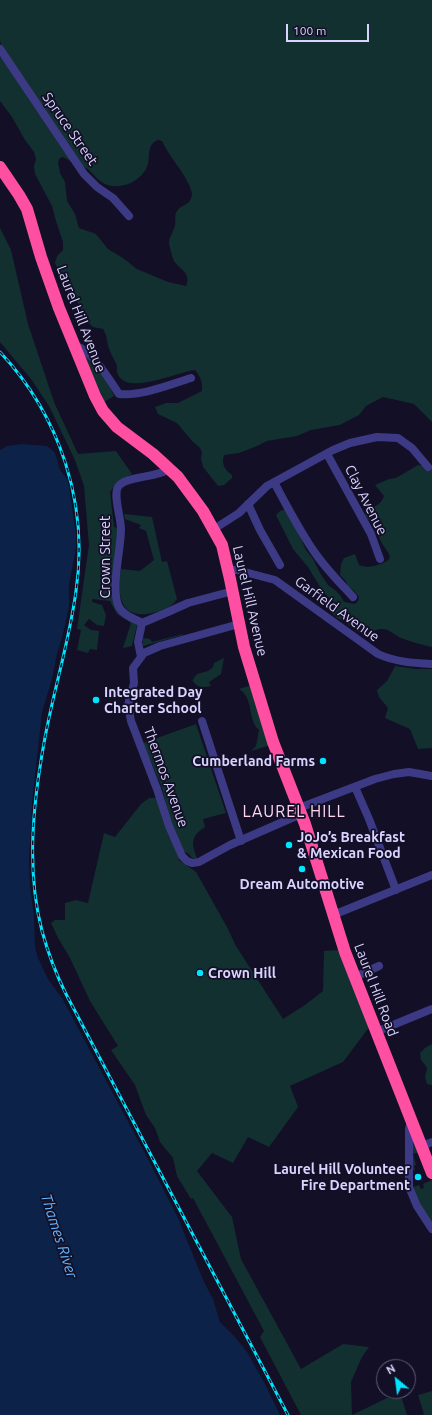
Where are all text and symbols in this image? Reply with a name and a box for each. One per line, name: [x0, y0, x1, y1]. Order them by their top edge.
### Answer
scale bar: [288, 16, 371, 42]
text: 100 m: [293, 24, 326, 37]
street label: Spruce Street: [39, 89, 101, 169]
street label: Laurel Hill Avenue: [53, 263, 109, 375]
street label: Clay Avenue: [341, 462, 391, 538]
street label: Crown Street: [97, 515, 113, 599]
street label: Laurel Hill Avenue: [229, 544, 271, 658]
street label: Garfield Avenue: [291, 573, 383, 645]
place label: Integrated Day Charter School: [104, 684, 202, 716]
marker: Integrated Day Charter School: [91, 695, 101, 705]
street label: Thermos Avenue: [140, 725, 192, 829]
place label: Cumberland Farms: [192, 753, 315, 769]
marker: Cumberland Farms: [318, 756, 328, 766]
district label: LAUREL HILL: [242, 802, 346, 822]
place label: JoJo’s Breakfast & Mexican Food: [297, 829, 405, 862]
marker: JoJo’s Breakfast & Mexican Food: [284, 840, 294, 850]
marker: Dream Automotive: [297, 864, 307, 874]
place label: Dream Automotive: [240, 876, 364, 892]
street label: Laurel Hill Road: [351, 941, 401, 1039]
place label: Crown Hill: [208, 965, 276, 981]
marker: Crown Hill: [195, 968, 205, 978]
place label: Laurel Hill Volunteer Fire Department: [273, 1161, 410, 1194]
marker: Laurel Hill Volunteer Fire Department: [413, 1172, 423, 1182]
water label: Thames River: [37, 1191, 81, 1281]
north arrow: [376, 1359, 416, 1399]
text: N: [384, 1362, 397, 1377]

